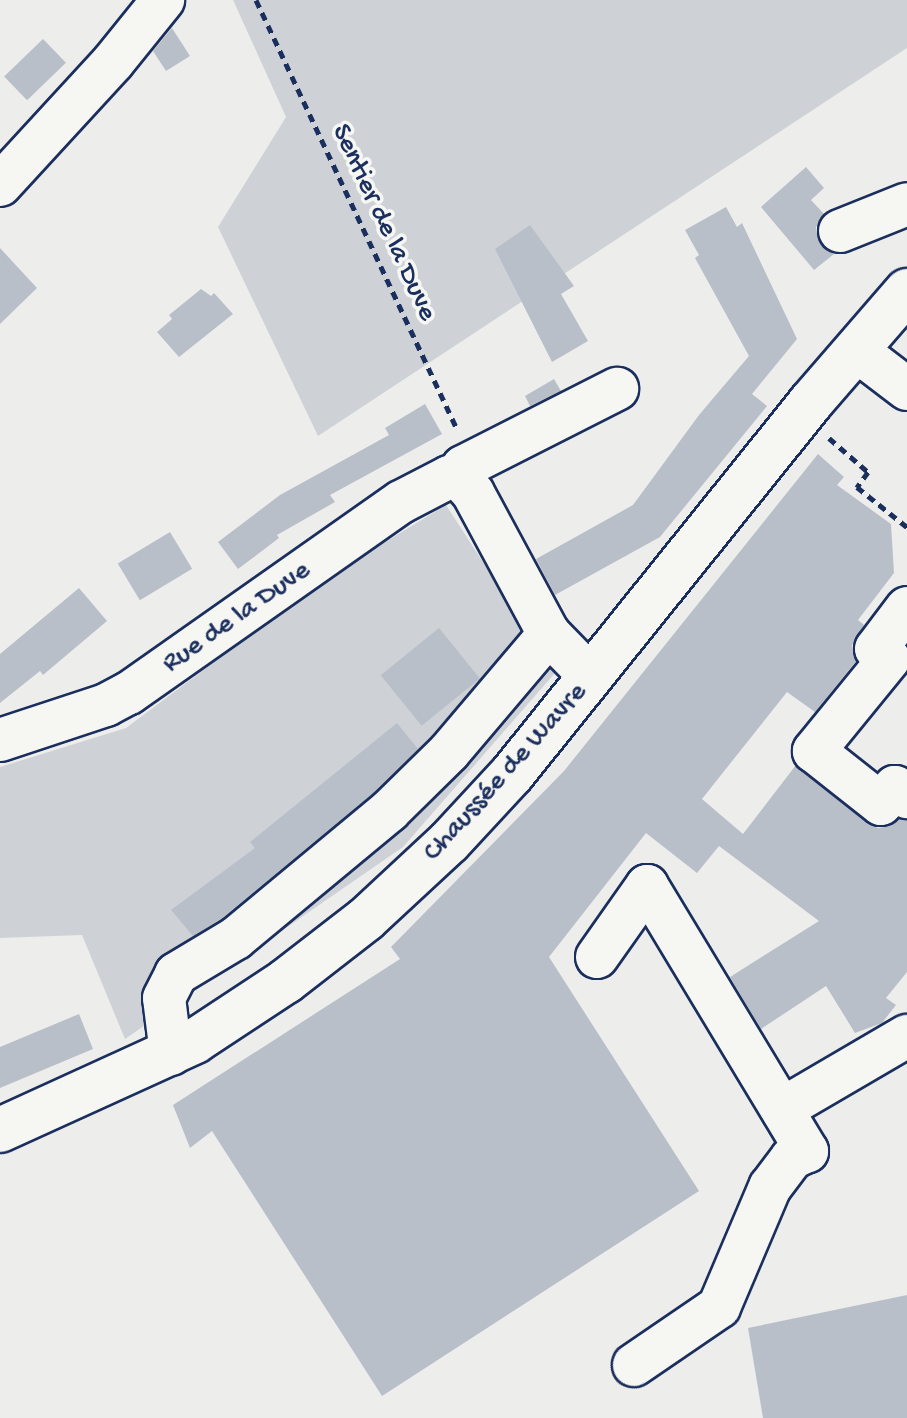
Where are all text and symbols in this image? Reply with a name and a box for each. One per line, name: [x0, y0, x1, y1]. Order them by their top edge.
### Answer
street label: Sentier de la Duve: [323, 119, 443, 327]
street label: Rue de la Duve: [157, 555, 317, 681]
street label: Chaussée de Wavre: [417, 677, 595, 869]

